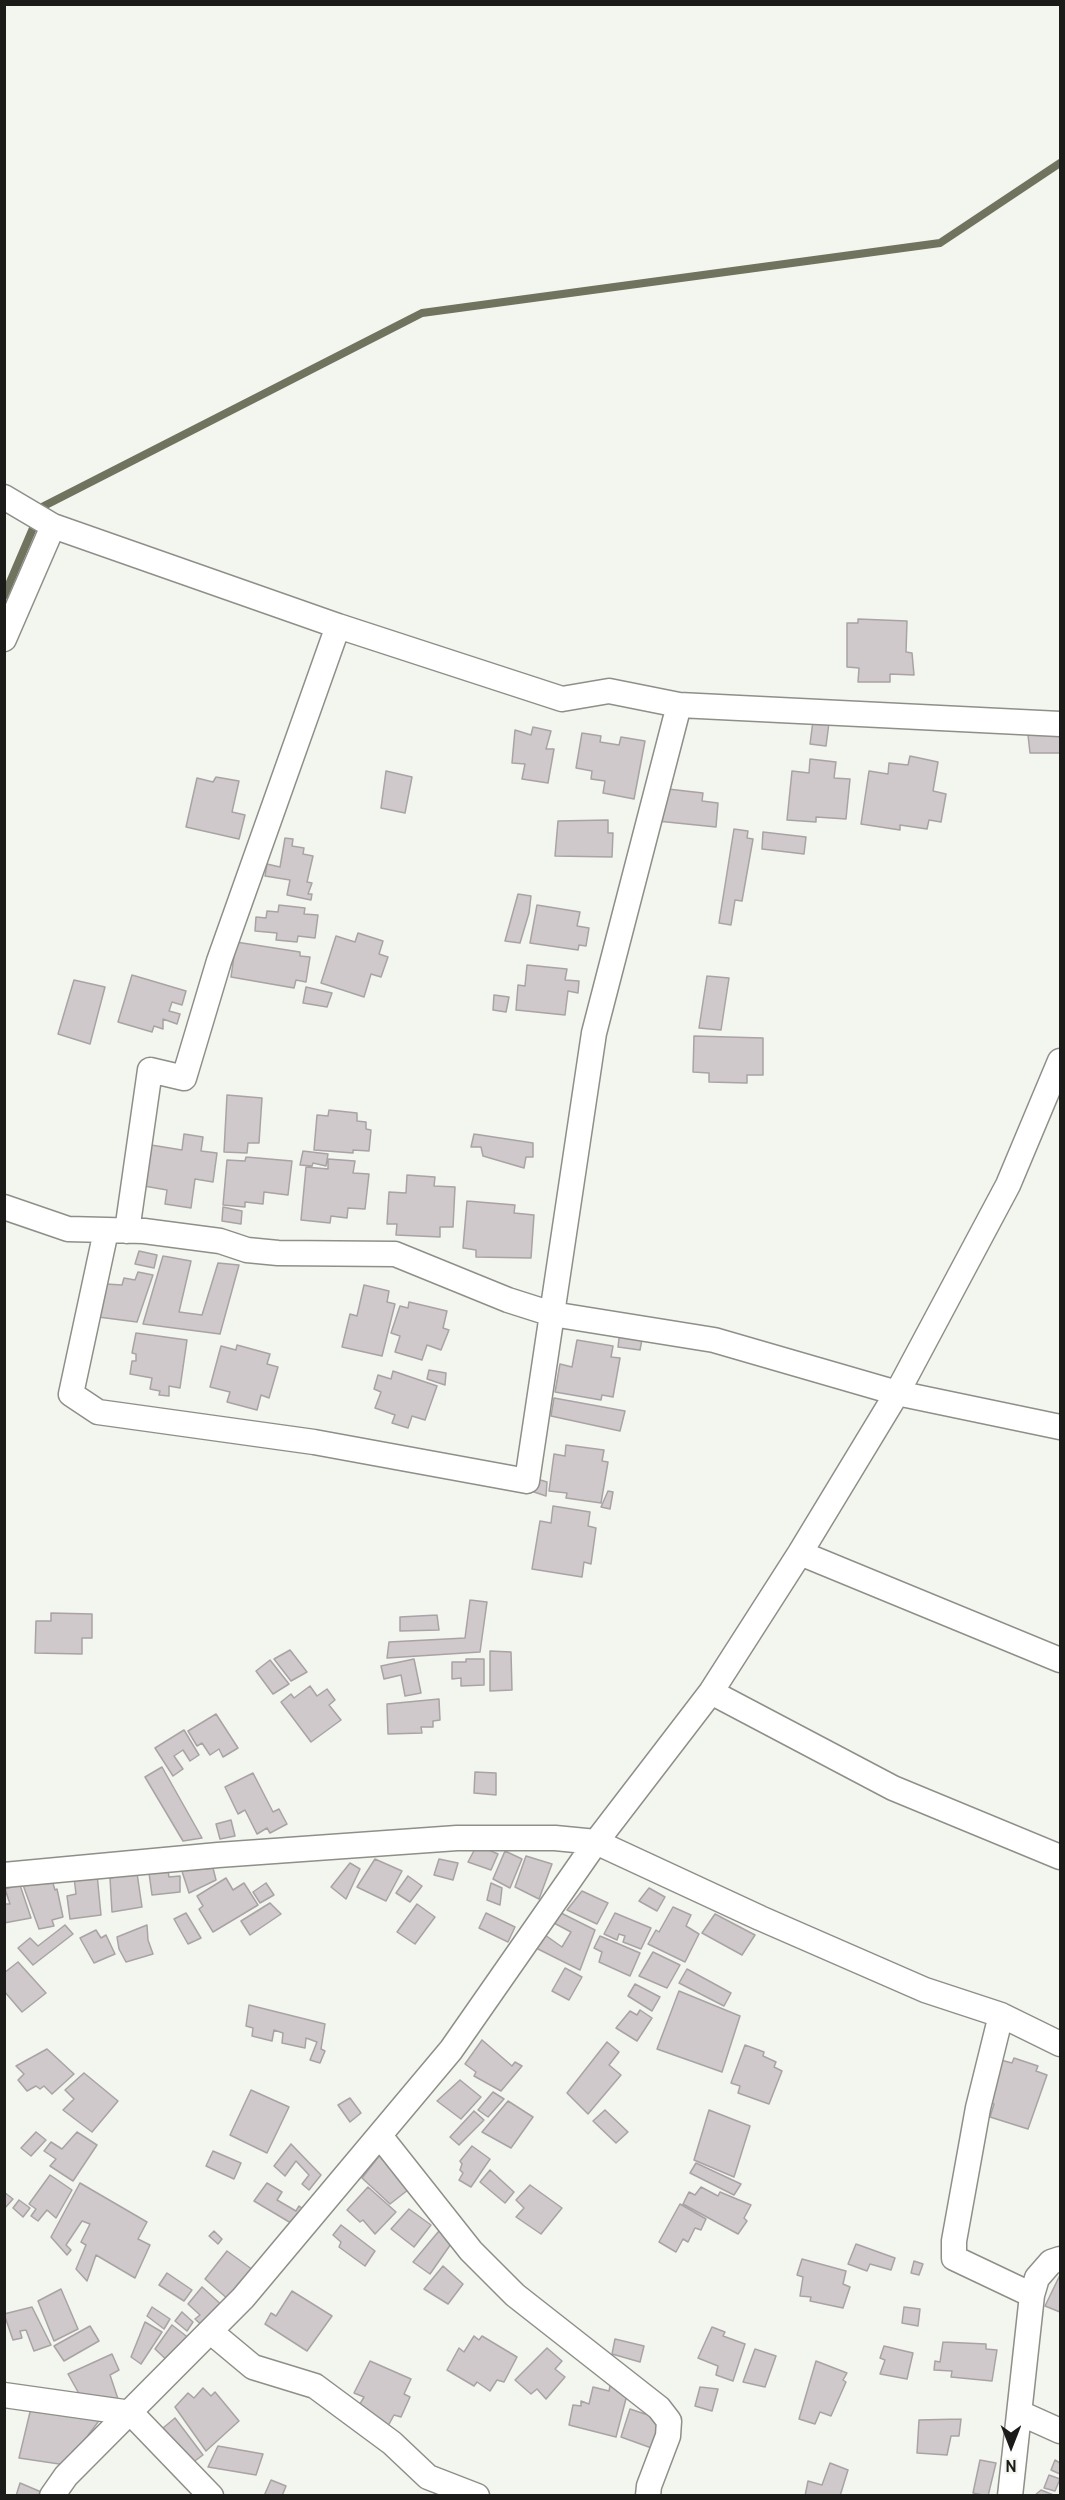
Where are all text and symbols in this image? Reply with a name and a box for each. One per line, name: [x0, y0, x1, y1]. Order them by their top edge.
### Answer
north arrow: [981, 2416, 1041, 2476]
text: N: [1005, 2454, 1017, 2474]

